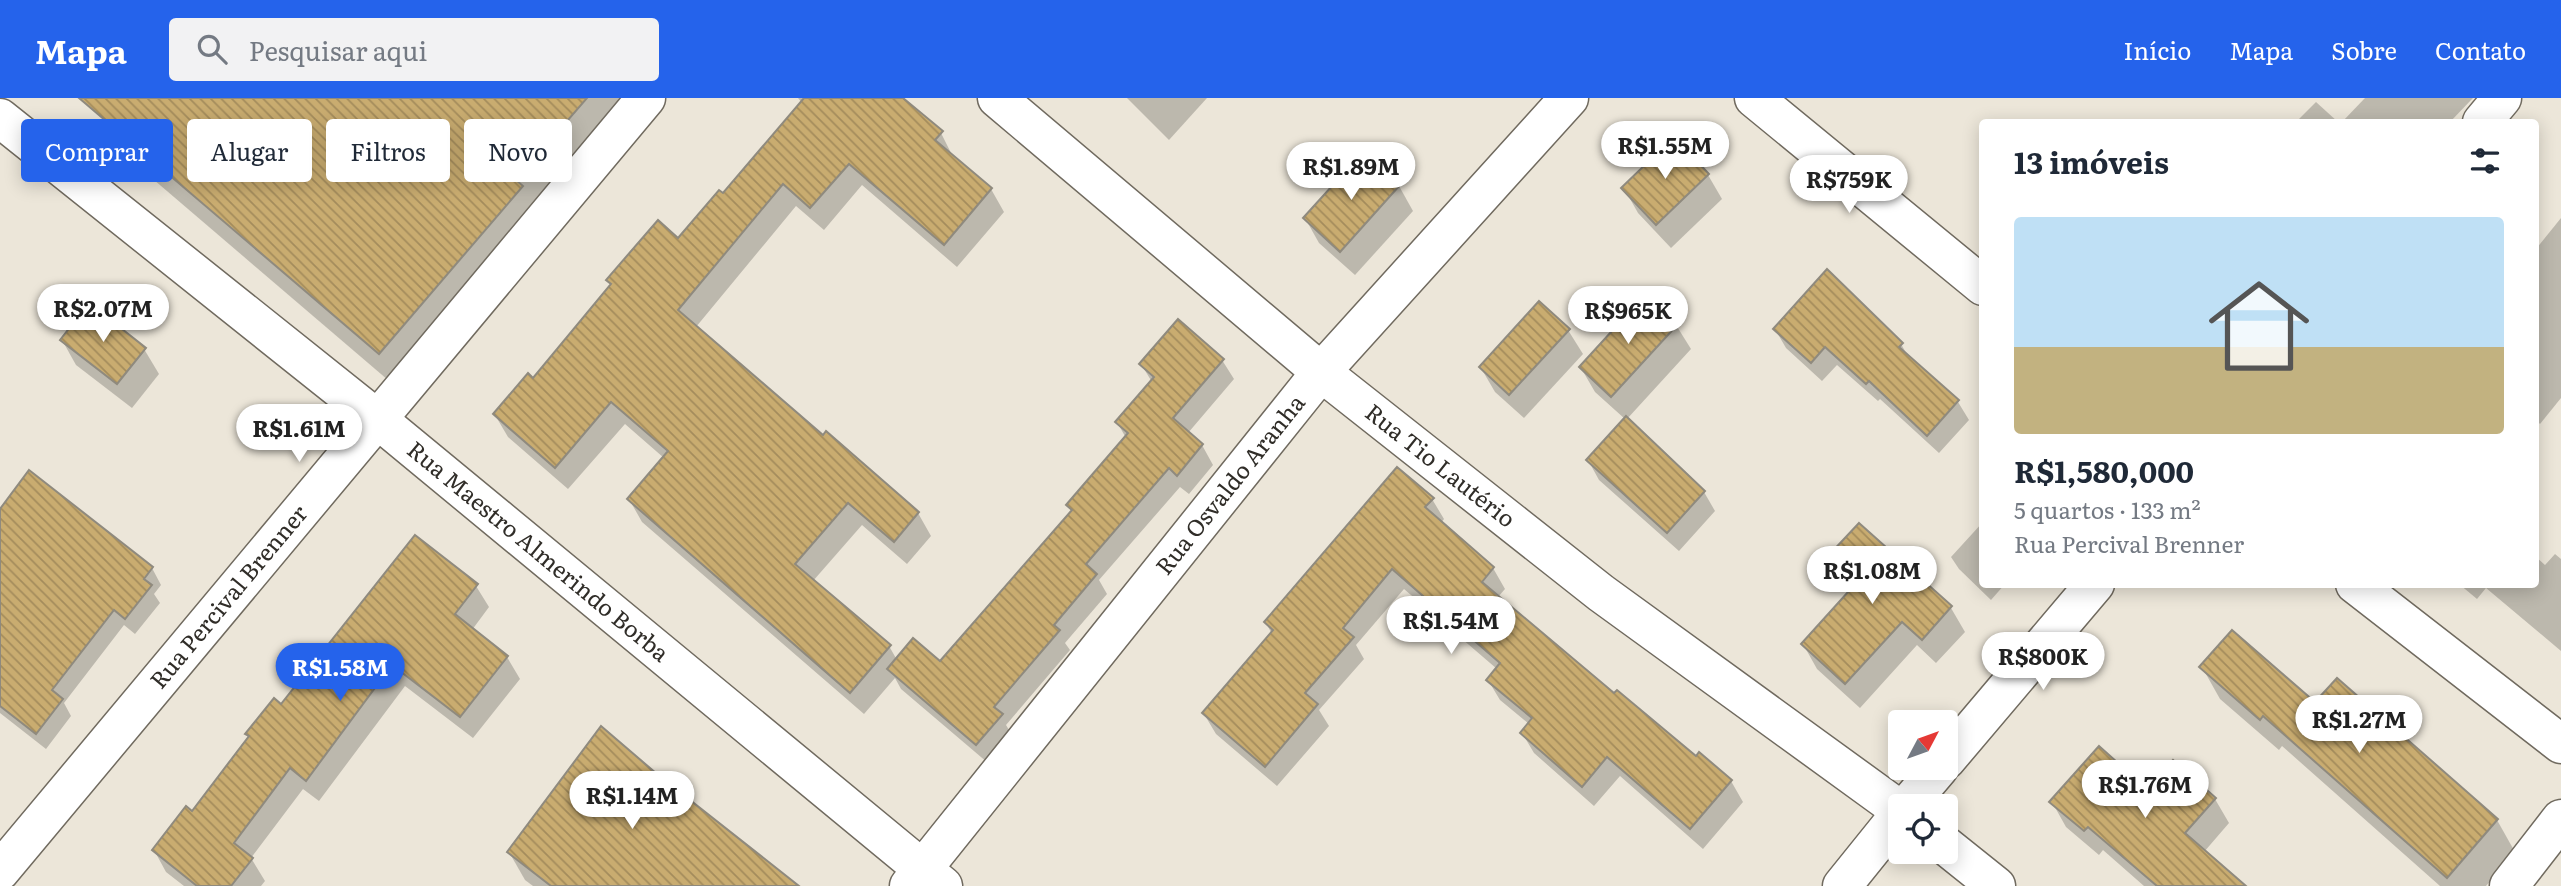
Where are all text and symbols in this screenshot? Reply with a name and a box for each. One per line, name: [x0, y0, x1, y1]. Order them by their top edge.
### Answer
search box: [169, 18, 659, 81]
text: Mapa: [35, 25, 127, 74]
icon: search: [193, 30, 231, 68]
text: Pesquisar aqui: [249, 30, 427, 69]
text: Início: [2124, 32, 2191, 67]
text: Mapa: [2229, 32, 2293, 67]
text: Sobre: [2331, 32, 2397, 67]
text: Contato: [2435, 32, 2526, 67]
chip: Comprar: [21, 119, 173, 182]
chip: Alugar: [187, 119, 312, 182]
chip: Filtros: [326, 119, 450, 182]
chip: Novo: [464, 119, 572, 182]
pin: R$1.55M: [1600, 122, 1730, 181]
text: R$1.55M: [1617, 127, 1713, 161]
text: 13 imóveis: [2014, 139, 2169, 183]
pin: R$1.89M: [1286, 142, 1416, 202]
icon: filters: [2466, 142, 2504, 180]
text: R$1.89M: [1302, 148, 1400, 182]
pin: R$759K: [1792, 156, 1906, 215]
text: R$759K: [1806, 161, 1892, 195]
icon: home: [2196, 263, 2322, 389]
pin: R$2.07M: [38, 285, 168, 344]
pin: R$965K: [1571, 286, 1685, 346]
text: R$2.07M: [53, 290, 153, 324]
text: R$965K: [1584, 292, 1672, 326]
street label: Rua Osvaldo Aranha: [1146, 386, 1312, 581]
street label: Rua Tio Lautério: [1359, 394, 1524, 534]
pin: R$1.61M: [234, 404, 364, 464]
text: R$1.61M: [252, 410, 346, 444]
street label: Rua Maestro Almerindo Borba: [401, 432, 678, 669]
text: R$1,580,000: [2014, 448, 2194, 492]
text: 5 quartos · 133 m²: [2014, 492, 2201, 526]
street label: Rua Percival Brenner: [141, 496, 314, 695]
text: Rua Percival Brenner: [2014, 526, 2244, 560]
pin: R$1.08M: [1807, 546, 1937, 606]
text: R$1.08M: [1823, 552, 1921, 586]
pin: R$1.54M: [1386, 596, 1516, 656]
text: R$1.54M: [1403, 602, 1500, 636]
pin: R$800K: [1986, 632, 2100, 692]
text: R$800K: [1998, 638, 2088, 672]
pin: R$1.58M: [275, 644, 405, 703]
text: R$1.58M: [292, 649, 388, 683]
pin: R$1.27M: [2294, 696, 2424, 755]
text: R$1.27M: [2311, 701, 2407, 735]
north arrow: [1888, 710, 1958, 780]
map controls: [1888, 710, 1958, 864]
pin: R$1.76M: [2080, 760, 2210, 820]
text: R$1.76M: [2098, 766, 2192, 800]
pin: R$1.14M: [567, 772, 697, 831]
text: R$1.14M: [585, 777, 679, 811]
button: locate: [1888, 794, 1958, 864]

